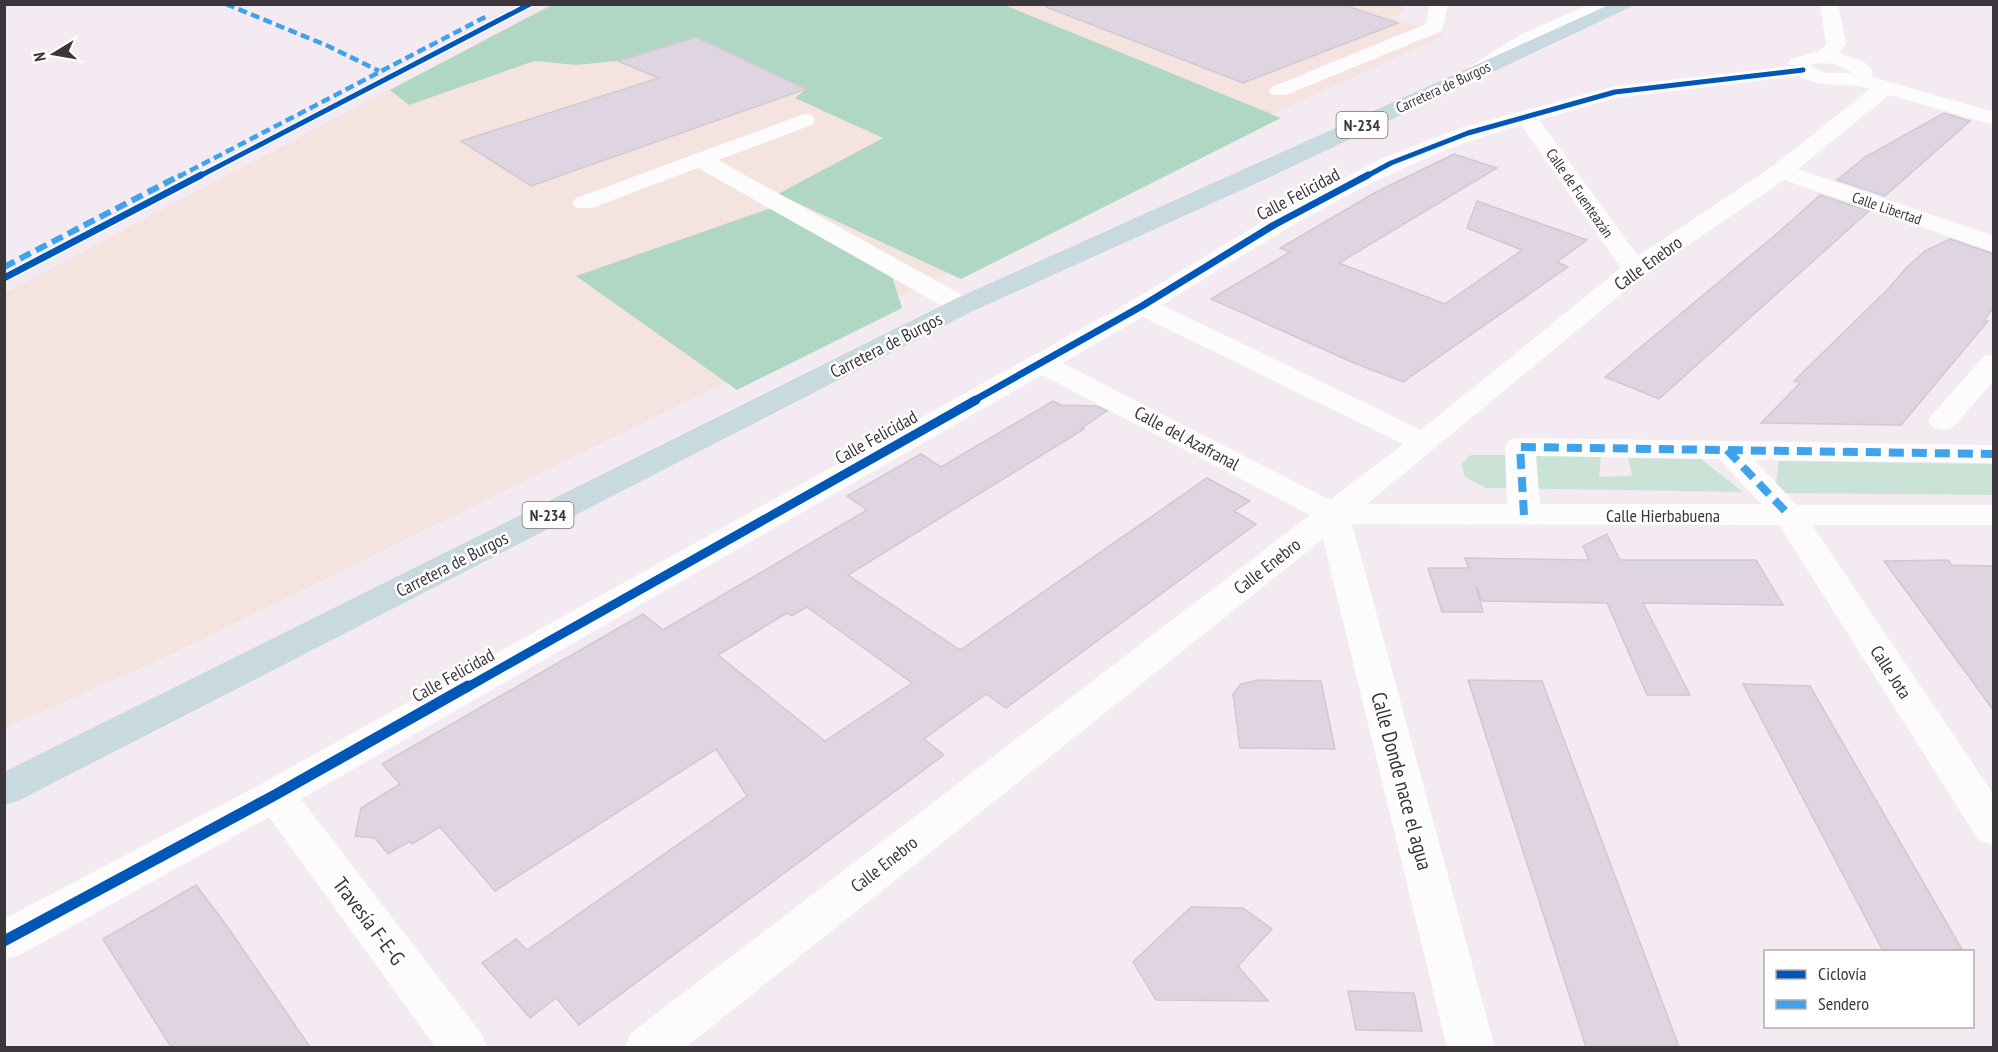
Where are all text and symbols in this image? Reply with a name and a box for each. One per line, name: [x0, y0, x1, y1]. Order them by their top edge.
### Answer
north arrow: [24, 24, 84, 84]
text: N: [29, 51, 50, 63]
street label: Carretera de Burgos: [1393, 57, 1493, 117]
road number: N-234: [1336, 112, 1388, 138]
street label: Calle de Fuenteazán: [1542, 145, 1618, 241]
street label: Calle Felicidad: [1252, 163, 1344, 225]
street label: Calle Libertad: [1850, 187, 1924, 229]
street label: Calle Enebro: [1610, 231, 1687, 295]
street label: Carretera de Burgos: [826, 307, 946, 383]
street label: Calle del Azafranal: [1131, 401, 1244, 476]
street label: Calle Felicidad: [831, 405, 921, 469]
road number: N-234: [522, 502, 574, 528]
street label: Calle Hierbabuena: [1606, 504, 1720, 527]
street label: Carretera de Burgos: [392, 526, 512, 602]
street label: Calle Enebro: [1229, 533, 1305, 599]
street label: Calle Jota: [1865, 641, 1917, 703]
street label: Calle Felicidad: [408, 643, 498, 707]
street label: Calle Donde nace el agua: [1365, 689, 1439, 873]
street label: Calle Enebro: [846, 831, 922, 897]
street label: Travesía F-E-G: [327, 872, 411, 970]
legend: [1764, 950, 1974, 1028]
text: Ciclovía: [1818, 962, 1866, 985]
text: Sendero: [1818, 992, 1869, 1015]

